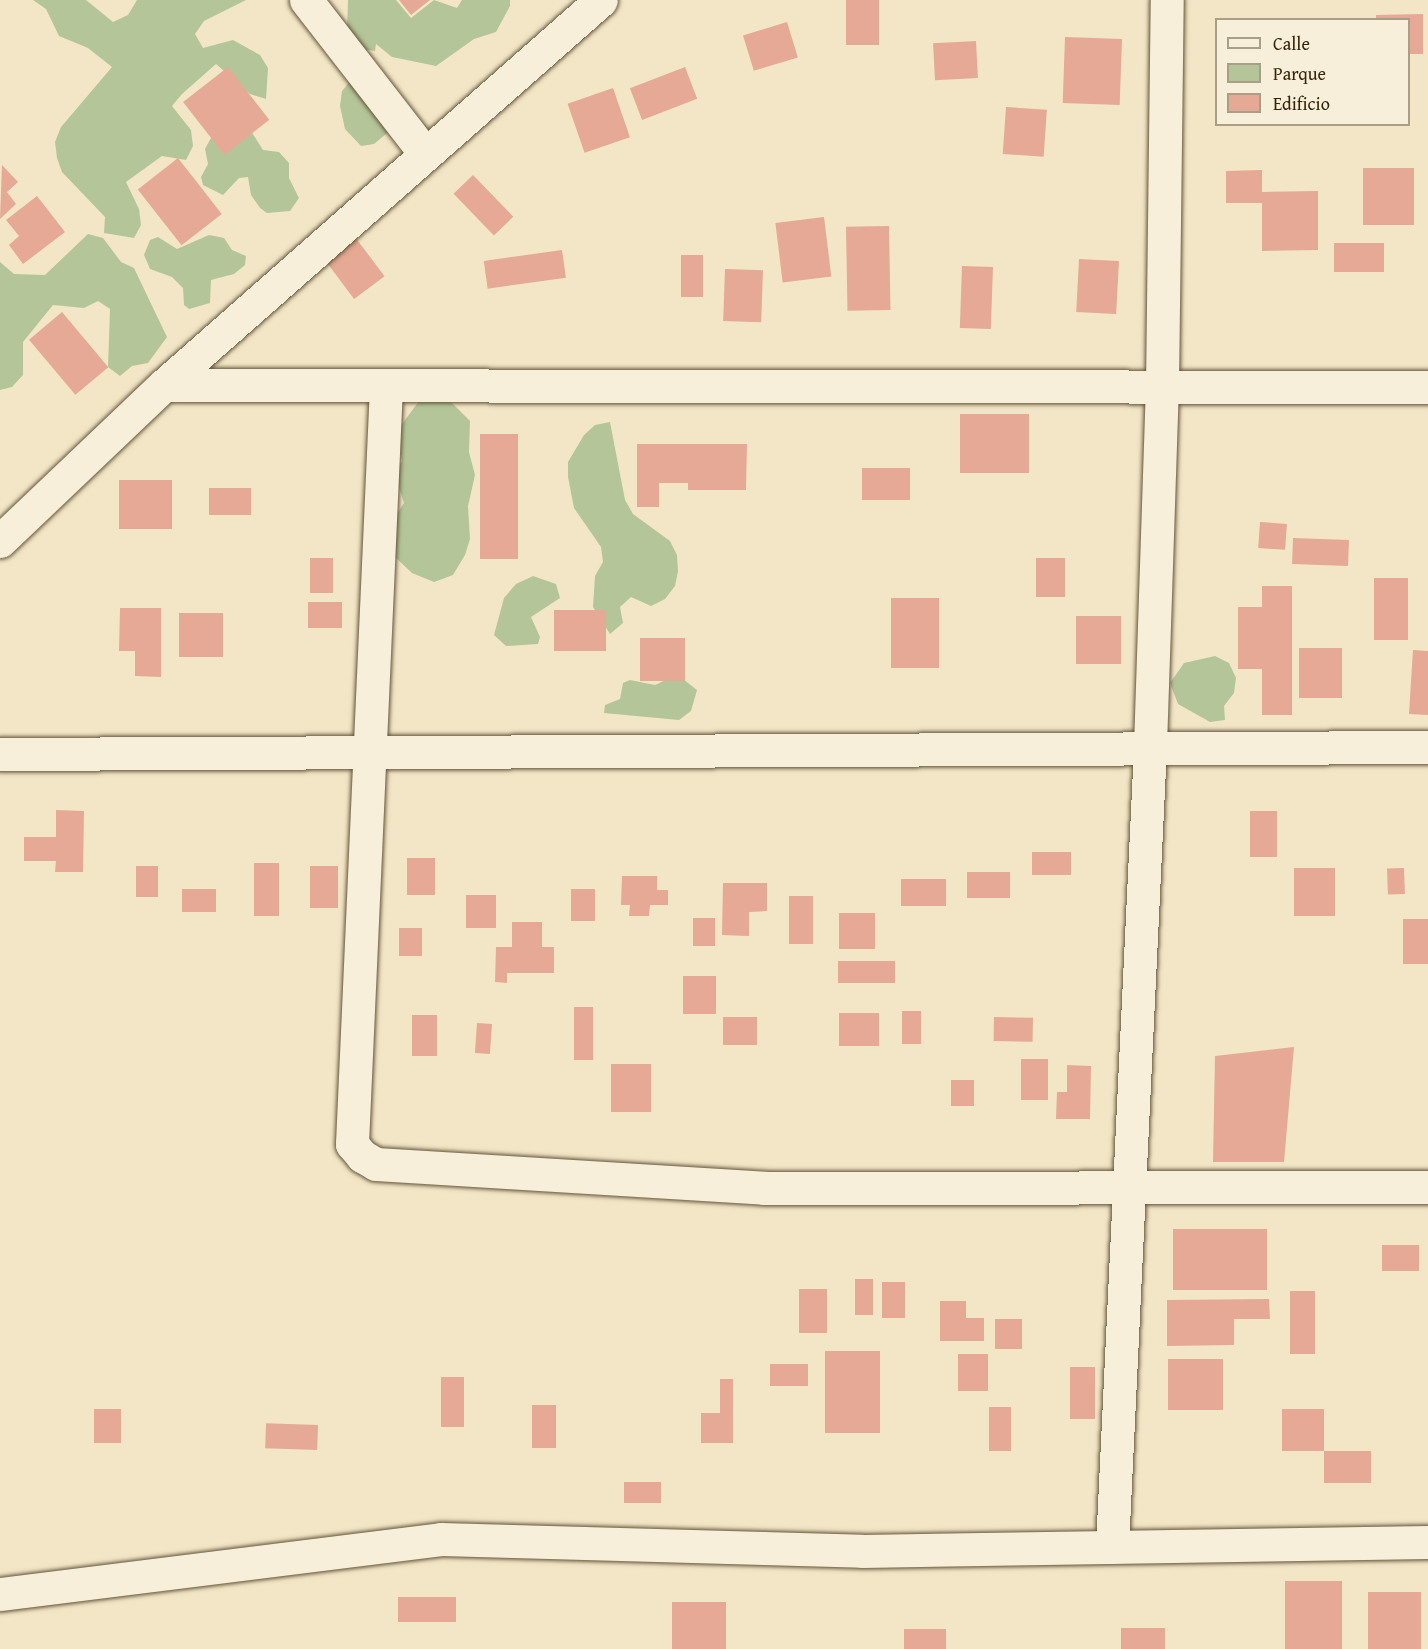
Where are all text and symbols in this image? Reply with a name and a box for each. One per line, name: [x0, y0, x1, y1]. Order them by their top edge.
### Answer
legend: [1215, 18, 1410, 126]
text: Calle: [1273, 30, 1310, 57]
text: Parque: [1273, 60, 1326, 87]
text: Edificio: [1273, 90, 1330, 117]

